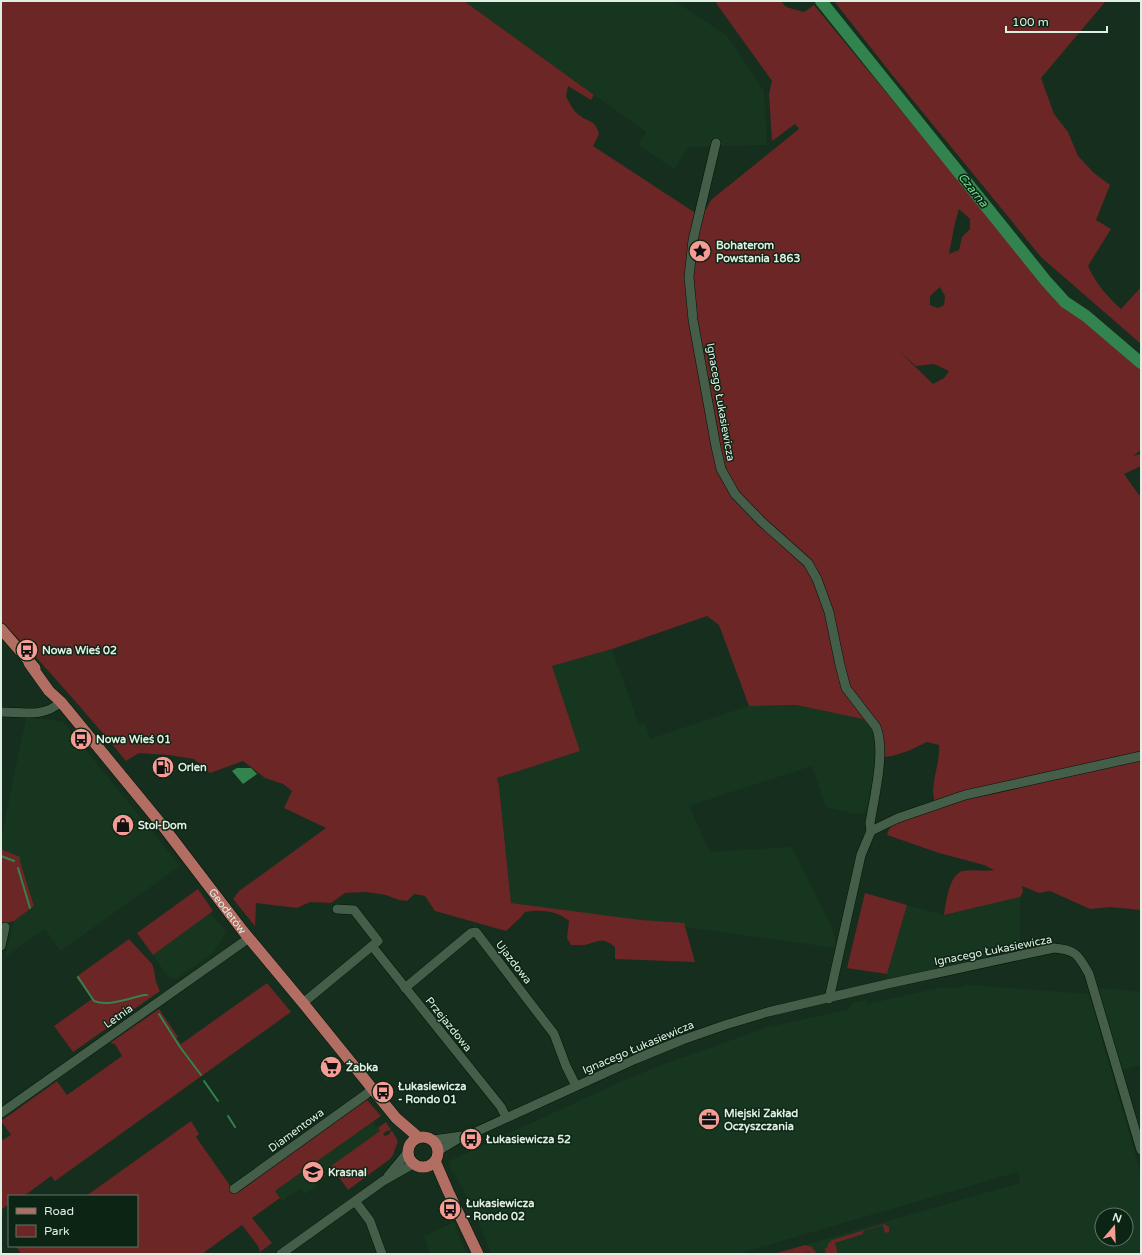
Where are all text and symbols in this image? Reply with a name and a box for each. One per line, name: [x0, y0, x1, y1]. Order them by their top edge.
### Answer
scale bar: [1006, 8, 1107, 34]
text: 100 m: [1012, 15, 1049, 29]
water label: Czarna: [955, 170, 991, 210]
place icon: Bohaterom Powstania 1863: [687, 238, 713, 264]
place label: Bohaterom Powstania 1863: [716, 239, 800, 265]
street label: Ignacego Łukasiewicza: [704, 342, 737, 462]
bus stop icon: Nowa Wieś 02: [14, 637, 40, 663]
place label: Nowa Wieś 02: [42, 644, 117, 657]
bus stop icon: Nowa Wieś 01: [68, 726, 94, 752]
place label: Nowa Wieś 01: [96, 733, 171, 746]
fuel station icon: Orlen: [150, 754, 176, 780]
place label: Orlen: [178, 761, 207, 774]
shop icon: Stol-Dom: [110, 812, 136, 838]
place label: Stol-Dom: [138, 819, 187, 832]
street label: Geodetów: [206, 886, 249, 937]
street label: Ignacego Łukasiewicza: [933, 933, 1053, 968]
street label: Ujazdowa: [493, 938, 534, 986]
street label: Przejazdowa: [423, 995, 474, 1054]
street label: Letnia: [101, 1002, 135, 1031]
street label: Ignacego Łukasiewicza: [581, 1018, 696, 1077]
supermarket icon: Żabka: [318, 1054, 344, 1080]
place label: Żabka: [346, 1060, 378, 1074]
bus stop icon: Łukasiewicza - Rondo 01: [370, 1079, 396, 1105]
place label: Łukasiewicza - Rondo 01: [398, 1080, 466, 1106]
street label: Diamentowa: [266, 1106, 327, 1155]
office icon: Miejski Zakład Oczyszczania: [696, 1106, 722, 1132]
place label: Miejski Zakład Oczyszczania: [724, 1107, 798, 1134]
bus stop icon: Łukasiewicza 52: [458, 1126, 484, 1152]
place label: Łukasiewicza 52: [486, 1133, 571, 1146]
school or university icon: Krasnal: [300, 1159, 326, 1185]
place label: Krasnal: [328, 1166, 367, 1179]
legend: [8, 1195, 138, 1247]
bus stop icon: Łukasiewicza - Rondo 02: [437, 1196, 463, 1222]
place label: Łukasiewicza - Rondo 02: [466, 1197, 534, 1223]
text: Road: [44, 1204, 74, 1218]
north arrow: [1094, 1207, 1134, 1247]
text: N: [1111, 1210, 1123, 1226]
text: Park: [44, 1224, 70, 1238]

